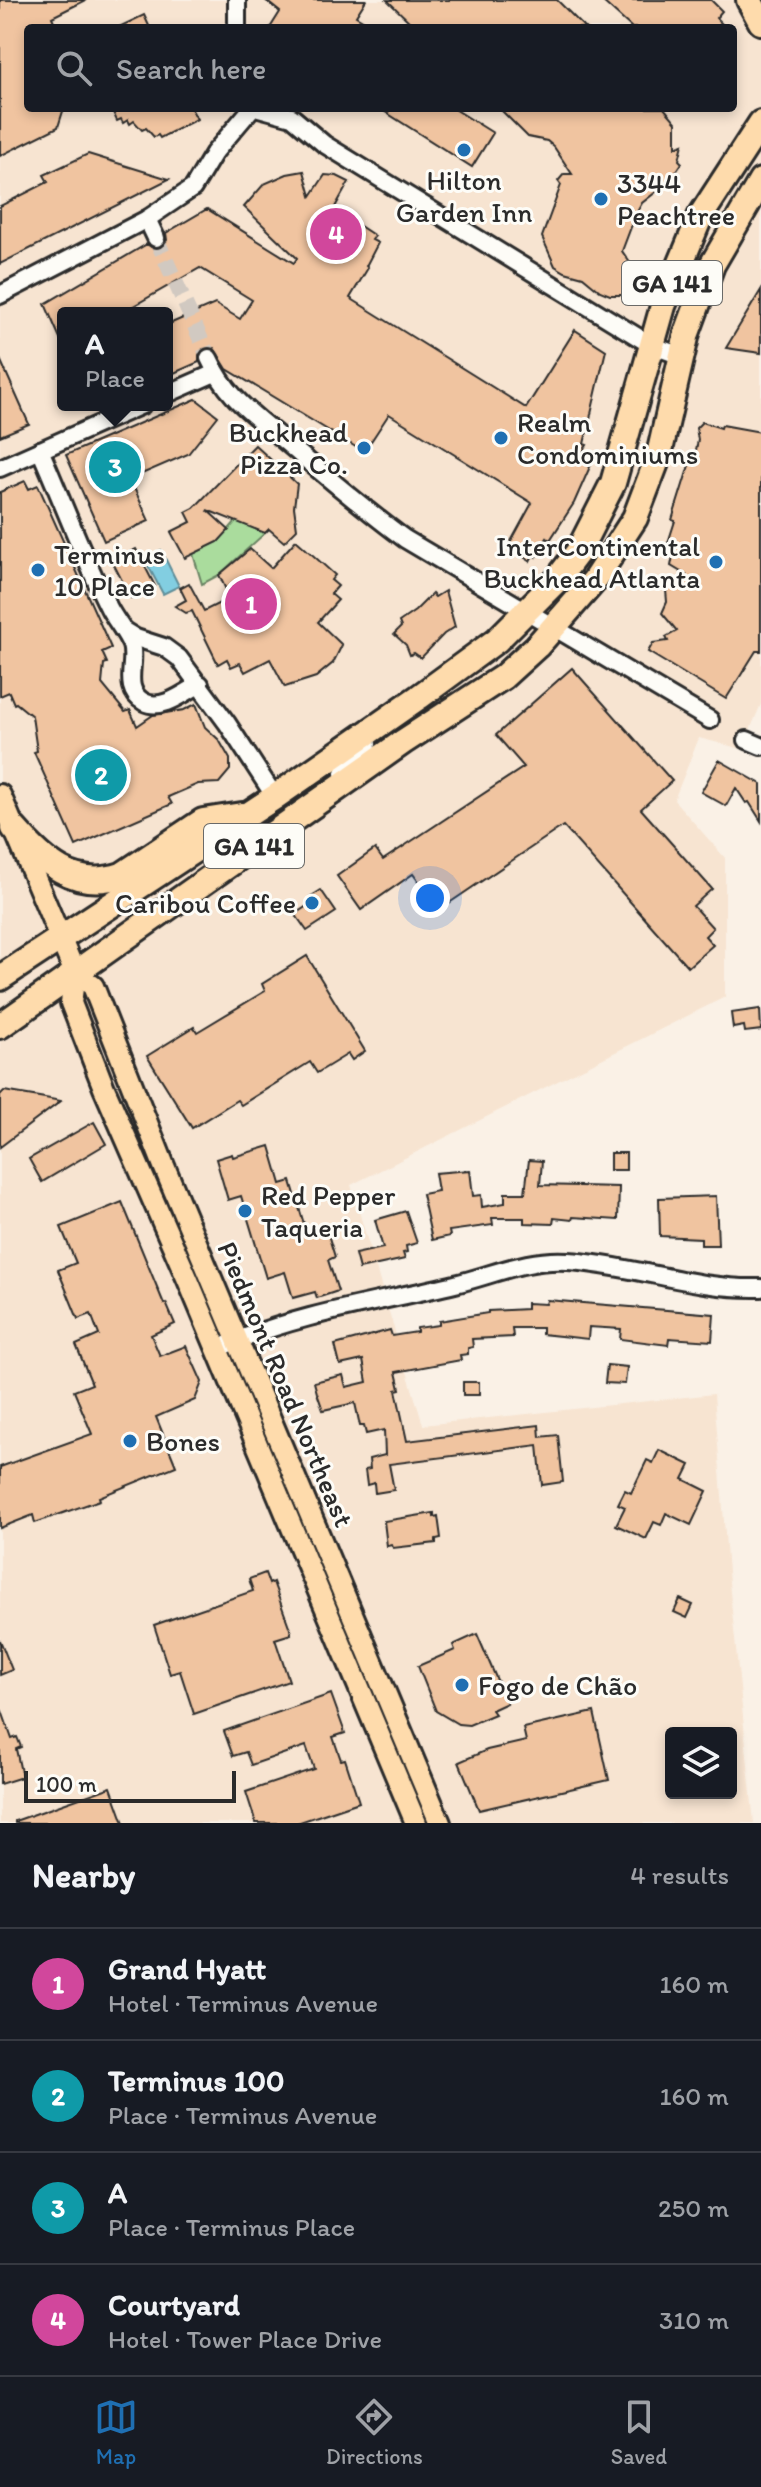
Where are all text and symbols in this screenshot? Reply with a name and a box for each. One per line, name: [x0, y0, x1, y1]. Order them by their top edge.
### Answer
search box: [24, 24, 737, 112]
icon: search: [52, 46, 96, 90]
text: Search here: [116, 50, 266, 87]
marker: Hilton Garden Inn: [455, 141, 473, 159]
place label: Hilton Garden Inn: [396, 163, 532, 229]
place label: 3344 Peachtree: [617, 166, 735, 232]
marker: 3344 Peachtree: [592, 190, 610, 208]
pin: 4: [310, 204, 362, 264]
road number: GA 141: [622, 261, 722, 305]
popup: [57, 307, 173, 411]
text: A: [85, 325, 104, 362]
text: Place: [85, 362, 145, 394]
place label: Realm Condominiums: [517, 405, 698, 471]
place label: Buckhead Pizza Co.: [229, 415, 349, 481]
marker: Realm Condominiums: [492, 429, 510, 447]
pin: 3: [89, 437, 141, 497]
marker: Buckhead Pizza Co.: [355, 439, 373, 457]
place label: InterContinental Buckhead Atlanta: [484, 529, 700, 595]
place label: Terminus 10 Place: [54, 537, 165, 603]
marker: InterContinental Buckhead Atlanta: [707, 553, 725, 571]
marker: Terminus 10 Place: [29, 561, 47, 579]
pin: 1: [225, 574, 277, 634]
pin: 2: [75, 745, 127, 805]
road number: GA 141: [204, 824, 304, 868]
your location: [410, 878, 450, 918]
place label: Caribou Coffee: [115, 886, 296, 920]
marker: Caribou Coffee: [303, 894, 321, 912]
place label: Red Pepper Taqueria: [261, 1178, 395, 1244]
marker: Red Pepper Taqueria: [236, 1202, 254, 1220]
street label: Piedmont Road Northeast: [210, 1236, 362, 1532]
place label: Bones: [146, 1424, 220, 1458]
marker: Bones: [121, 1432, 139, 1450]
place label: Fogo de Chão: [478, 1668, 637, 1702]
marker: Fogo de Chão: [453, 1676, 471, 1694]
map controls: [665, 1727, 737, 1799]
button: layers: [665, 1727, 737, 1799]
scale bar: [24, 1767, 236, 1803]
text: 100 m: [36, 1771, 97, 1798]
text: Nearby: [32, 1855, 135, 1896]
text: 4 results: [630, 1859, 729, 1891]
text: Grand Hyatt: [108, 1950, 266, 1987]
text: 1: [52, 1968, 64, 2000]
text: 160 m: [659, 1968, 729, 2000]
text: Hotel · Terminus Avenue: [108, 1987, 378, 2019]
text: Terminus 100: [108, 2062, 285, 2099]
text: 2: [51, 2080, 65, 2112]
text: 160 m: [659, 2080, 729, 2112]
text: Place · Terminus Avenue: [108, 2099, 377, 2131]
text: A: [108, 2174, 127, 2211]
text: 3: [51, 2192, 65, 2224]
text: 250 m: [658, 2192, 729, 2224]
text: Place · Terminus Place: [108, 2211, 355, 2243]
text: Courtyard: [108, 2286, 240, 2323]
text: 4: [50, 2304, 66, 2336]
text: 310 m: [659, 2304, 729, 2336]
text: Hotel · Tower Place Drive: [108, 2323, 382, 2355]
tab: Map: [94, 2395, 138, 2470]
tab: Directions: [326, 2395, 423, 2470]
tab: Saved: [611, 2395, 667, 2470]

